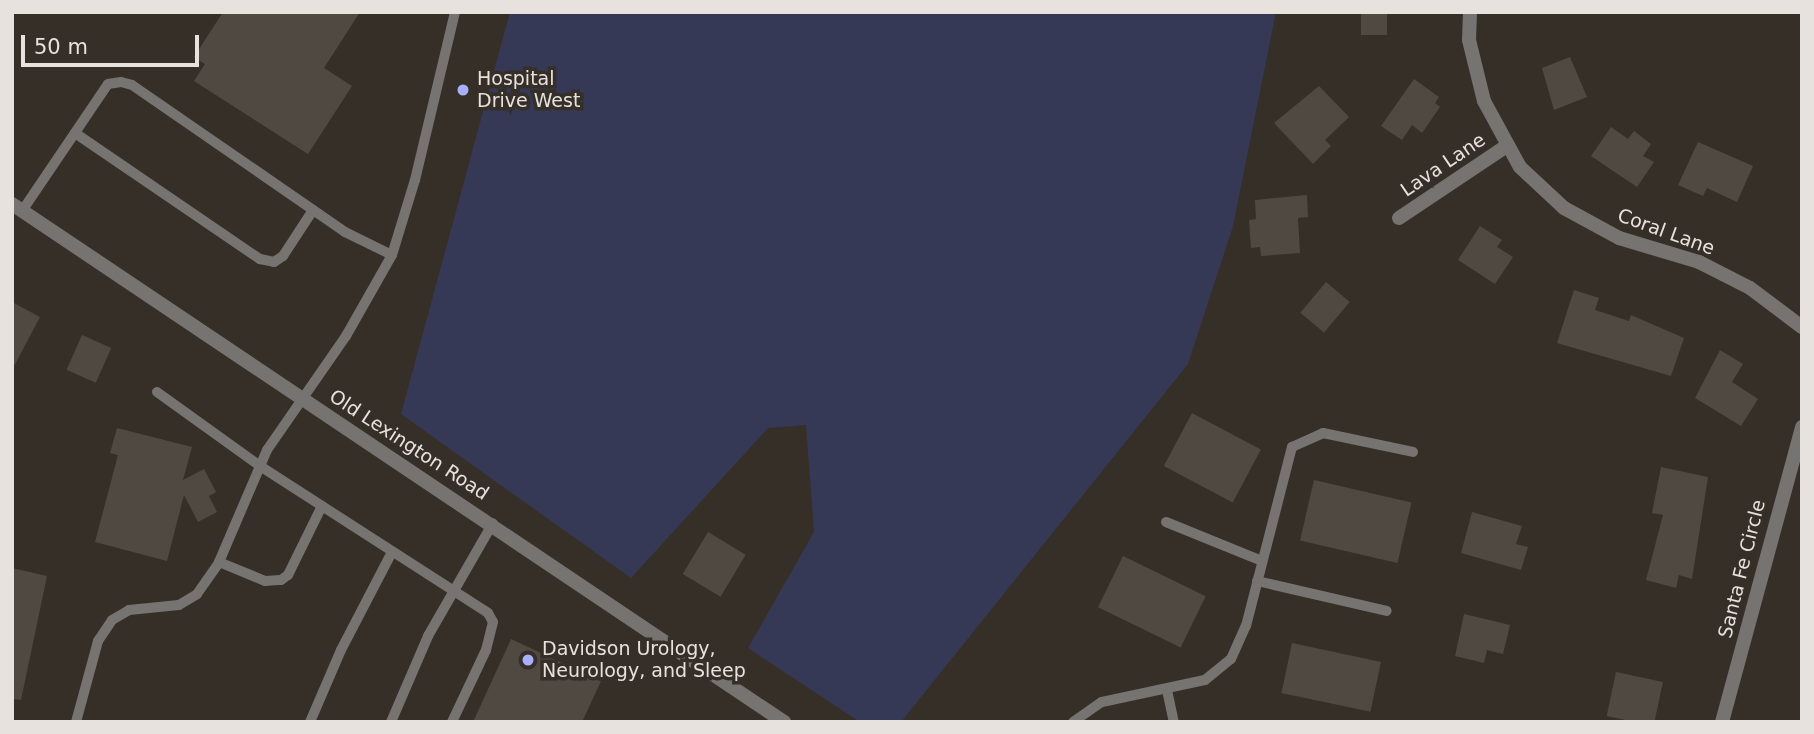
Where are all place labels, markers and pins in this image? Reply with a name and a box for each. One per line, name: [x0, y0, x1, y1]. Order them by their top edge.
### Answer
place label: Hospital Drive West: [477, 68, 580, 112]
marker: Hospital Drive West: [455, 82, 471, 98]
place label: Davidson Urology, Neurology, and Sleep: [542, 638, 746, 682]
marker: Davidson Urology, Neurology, and Sleep: [520, 652, 536, 668]

